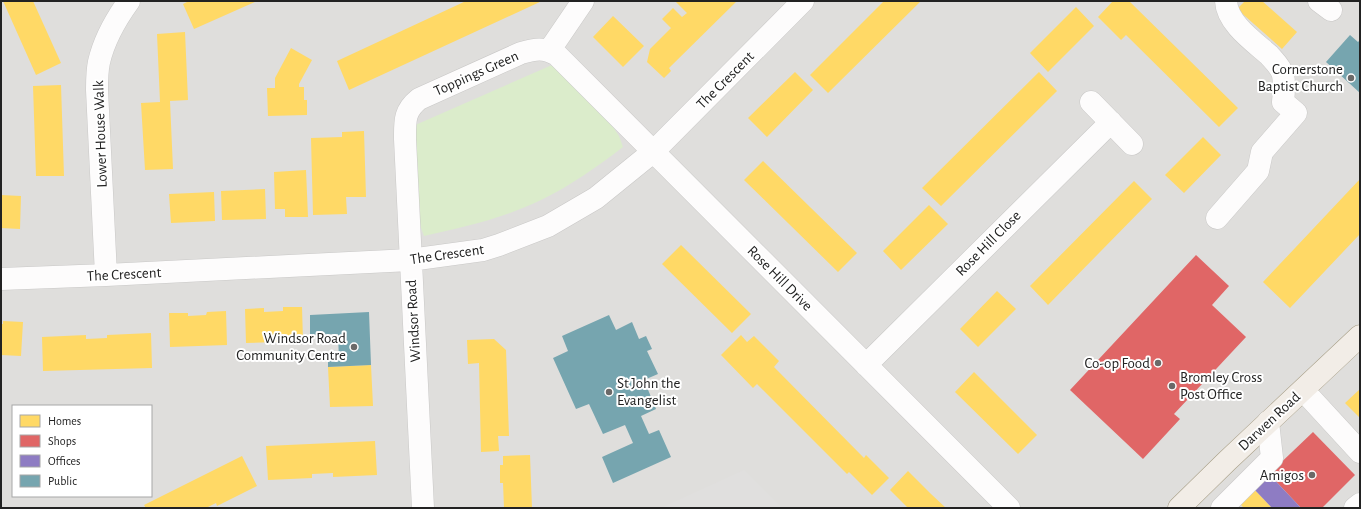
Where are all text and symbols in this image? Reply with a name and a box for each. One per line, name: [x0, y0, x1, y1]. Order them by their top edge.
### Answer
street label: Toppings Green: [432, 48, 521, 99]
street label: The Crescent: [694, 49, 757, 112]
place label: Cornerstone Baptist Church: [1258, 62, 1343, 94]
marker: Cornerstone Baptist Church: [1346, 73, 1356, 83]
street label: Lower House Walk: [91, 80, 110, 188]
street label: Rose Hill Close: [953, 208, 1024, 279]
street label: The Crescent: [409, 242, 485, 267]
street label: Rose Hill Drive: [744, 243, 815, 314]
street label: The Crescent: [86, 265, 162, 284]
street label: Windsor Road: [404, 279, 423, 363]
place label: Windsor Road Community Centre: [236, 331, 346, 363]
marker: Windsor Road Community Centre: [349, 342, 359, 352]
place label: Co-op Food: [1085, 356, 1150, 371]
marker: Co-op Food: [1153, 358, 1163, 368]
place label: Bromley Cross Post Office: [1180, 370, 1262, 402]
place label: St John the Evangelist: [617, 376, 681, 408]
marker: Bromley Cross Post Office: [1167, 381, 1177, 391]
marker: St John the Evangelist: [604, 387, 614, 397]
street label: Darwen Road: [1236, 389, 1303, 454]
legend: [12, 405, 152, 497]
text: Homes: [48, 415, 81, 427]
text: Shops: [48, 435, 76, 447]
text: Offices: [48, 455, 81, 467]
place label: Amigos: [1260, 468, 1304, 483]
marker: Amigos: [1307, 470, 1317, 480]
text: Public: [48, 475, 77, 487]

